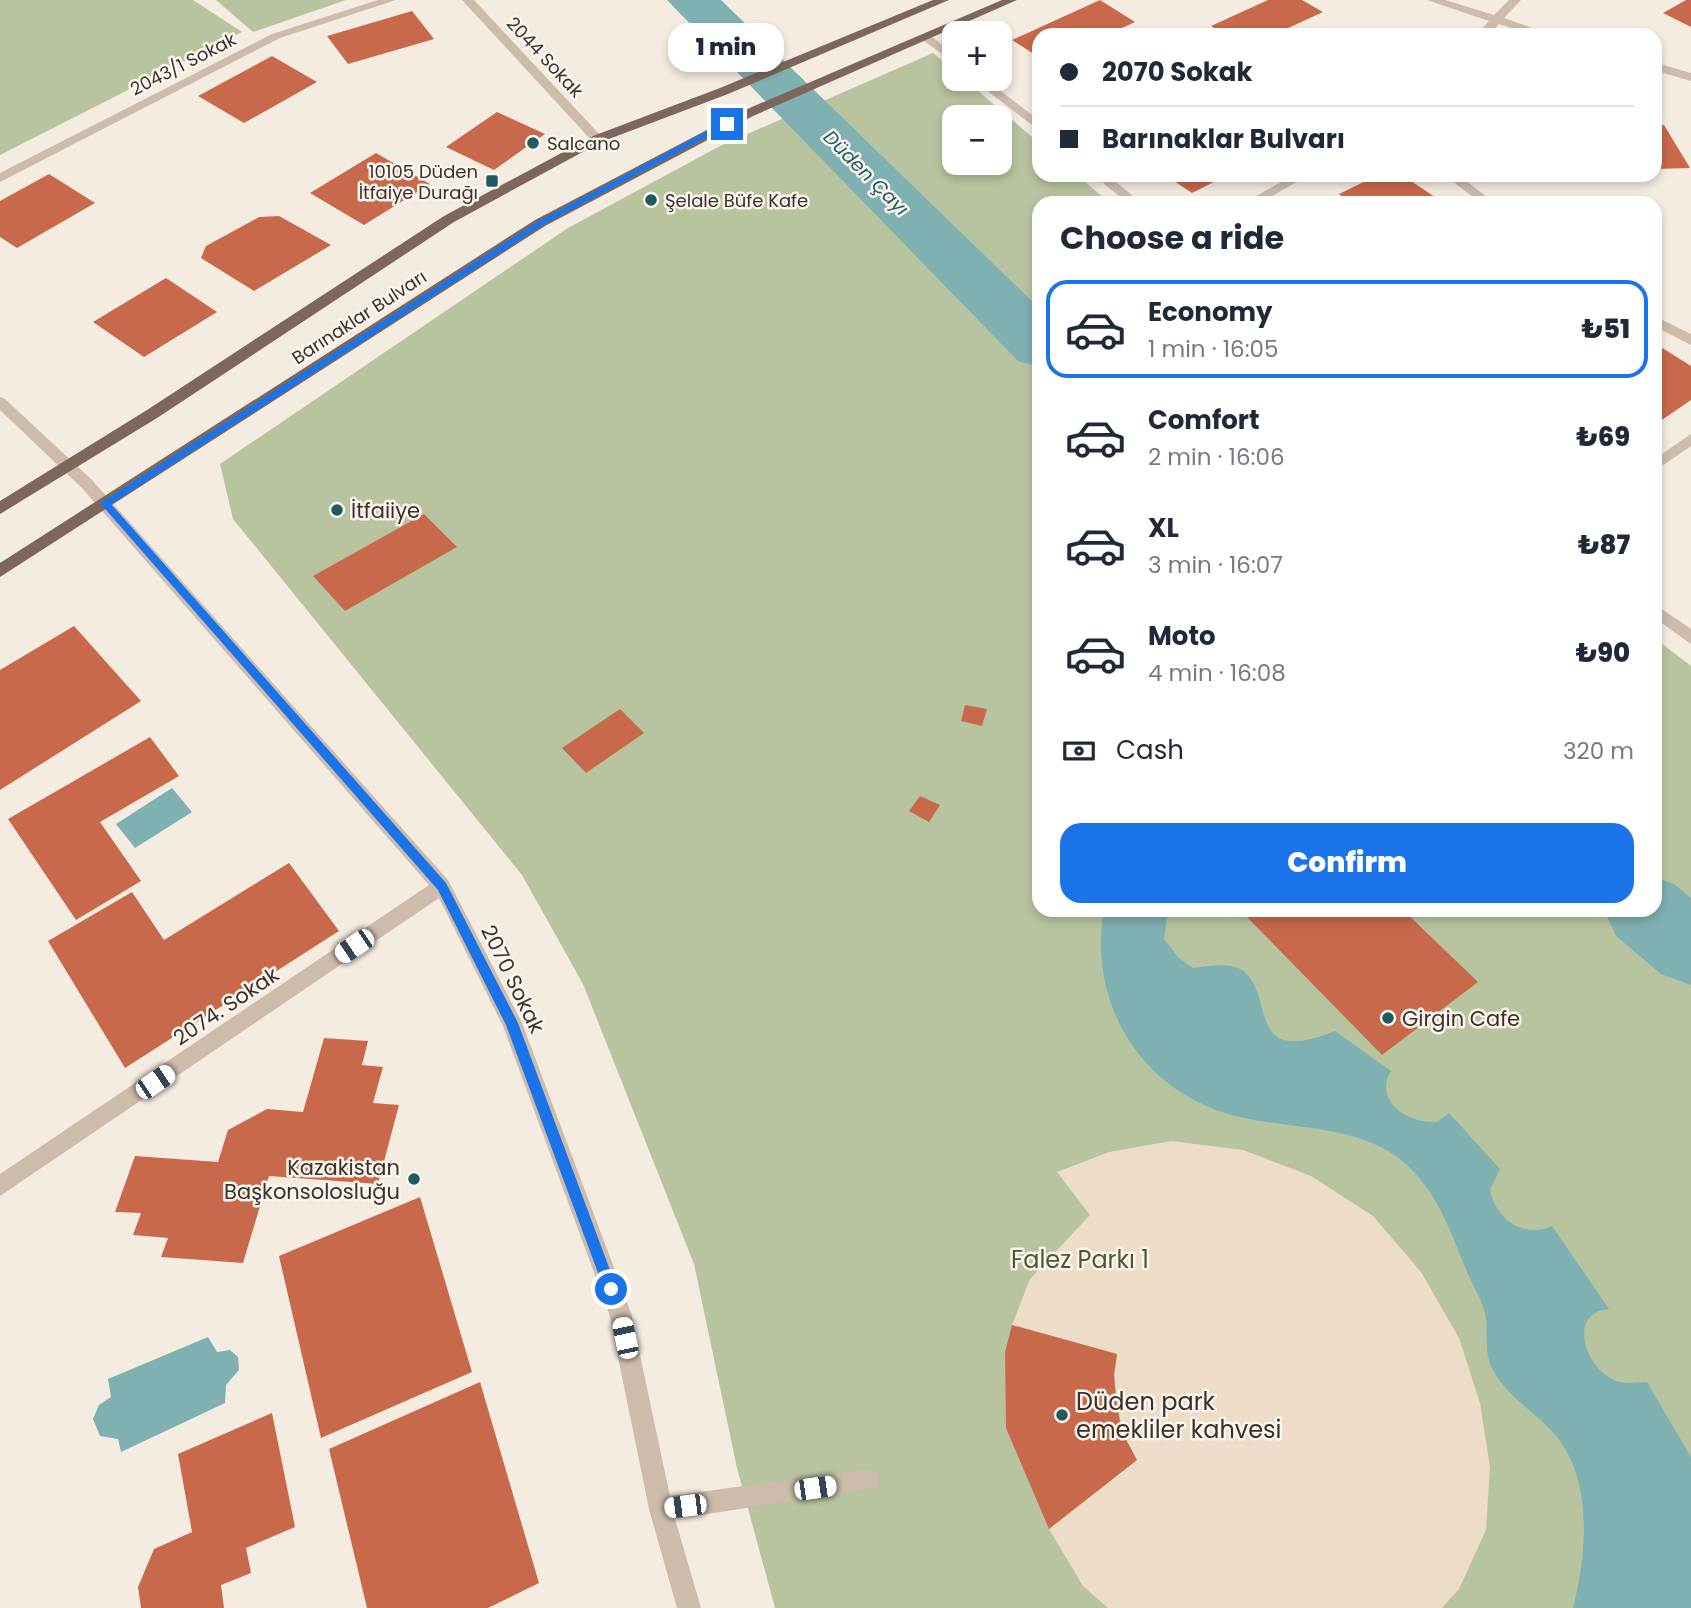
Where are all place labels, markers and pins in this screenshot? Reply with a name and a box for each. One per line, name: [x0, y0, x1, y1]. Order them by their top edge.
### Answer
place label: Salcano: [547, 131, 620, 156]
marker: Salcano: [525, 135, 541, 151]
place label: 10105 Düden İtfaiye Durağı: [359, 159, 478, 205]
marker: 10105 Düden İtfaiye Durağı: [484, 173, 500, 189]
place label: Şelale Büfe Kafe: [665, 188, 808, 213]
marker: Şelale Büfe Kafe: [643, 192, 659, 208]
place label: İtfaiiye: [351, 496, 420, 525]
marker: İtfaiiye: [329, 502, 345, 518]
place label: Girgin Cafe: [1402, 1004, 1520, 1033]
marker: Girgin Cafe: [1380, 1010, 1396, 1026]
place label: Kazakistan Başkonsolosluğu: [224, 1153, 400, 1206]
marker: Kazakistan Başkonsolosluğu: [406, 1171, 422, 1187]
place label: Düden park emekliler kahvesi: [1076, 1385, 1282, 1446]
marker: Düden park emekliler kahvesi: [1054, 1407, 1070, 1423]

